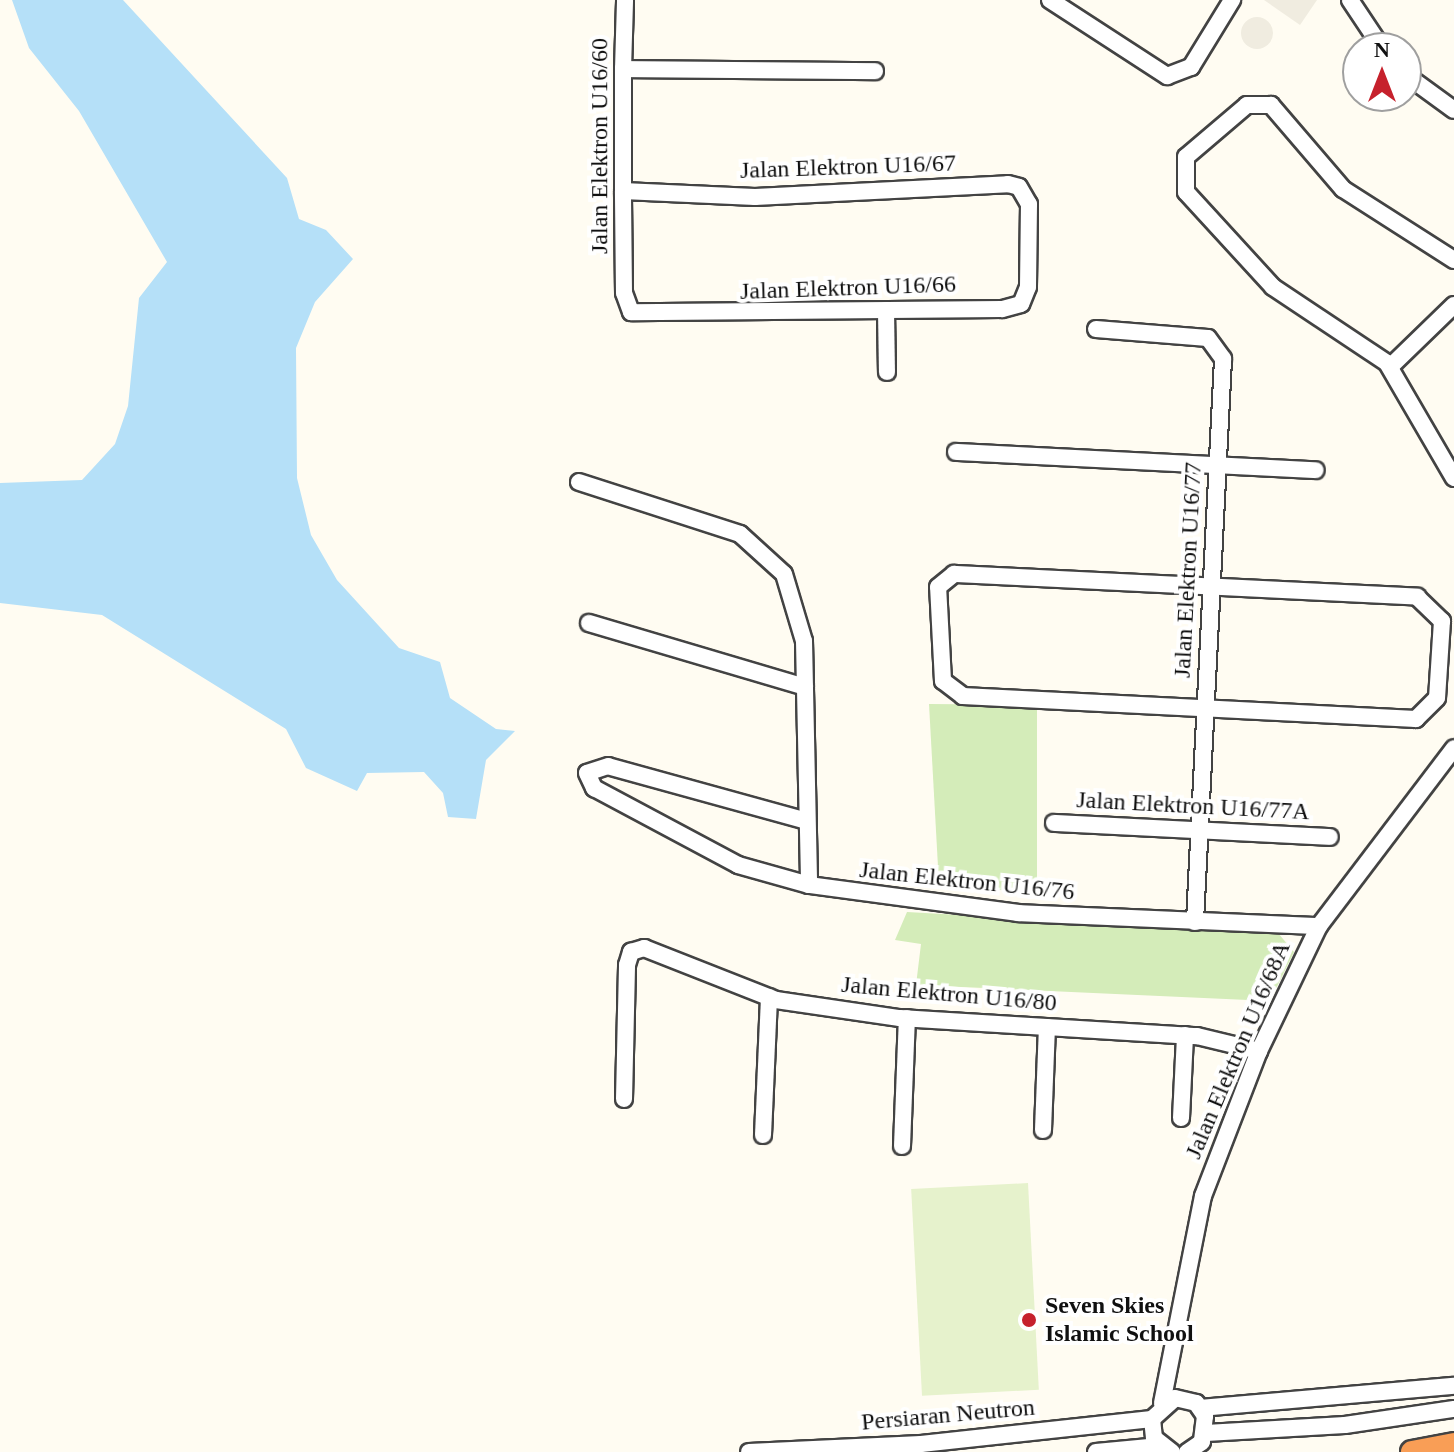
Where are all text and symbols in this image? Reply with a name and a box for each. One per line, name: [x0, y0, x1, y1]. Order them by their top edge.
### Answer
north arrow: [1342, 32, 1422, 112]
text: N: [1374, 37, 1390, 62]
street label: Jalan Elektron U16/60: [586, 38, 614, 254]
street label: Jalan Elektron U16/67: [740, 149, 956, 185]
street label: Jalan Elektron U16/66: [740, 270, 956, 306]
street label: Jalan Elektron U16/77: [1168, 461, 1208, 679]
street label: Jalan Elektron U16/77A: [1076, 786, 1310, 826]
street label: Jalan Elektron U16/76: [858, 855, 1076, 907]
street label: Jalan Elektron U16/68A: [1179, 937, 1297, 1163]
street label: Jalan Elektron U16/80: [840, 970, 1058, 1018]
place label: Seven Skies Islamic School: [1045, 1292, 1194, 1348]
marker: Seven Skies Islamic School: [1020, 1311, 1038, 1329]
street label: Persiaran Neutron: [860, 1393, 1036, 1437]

